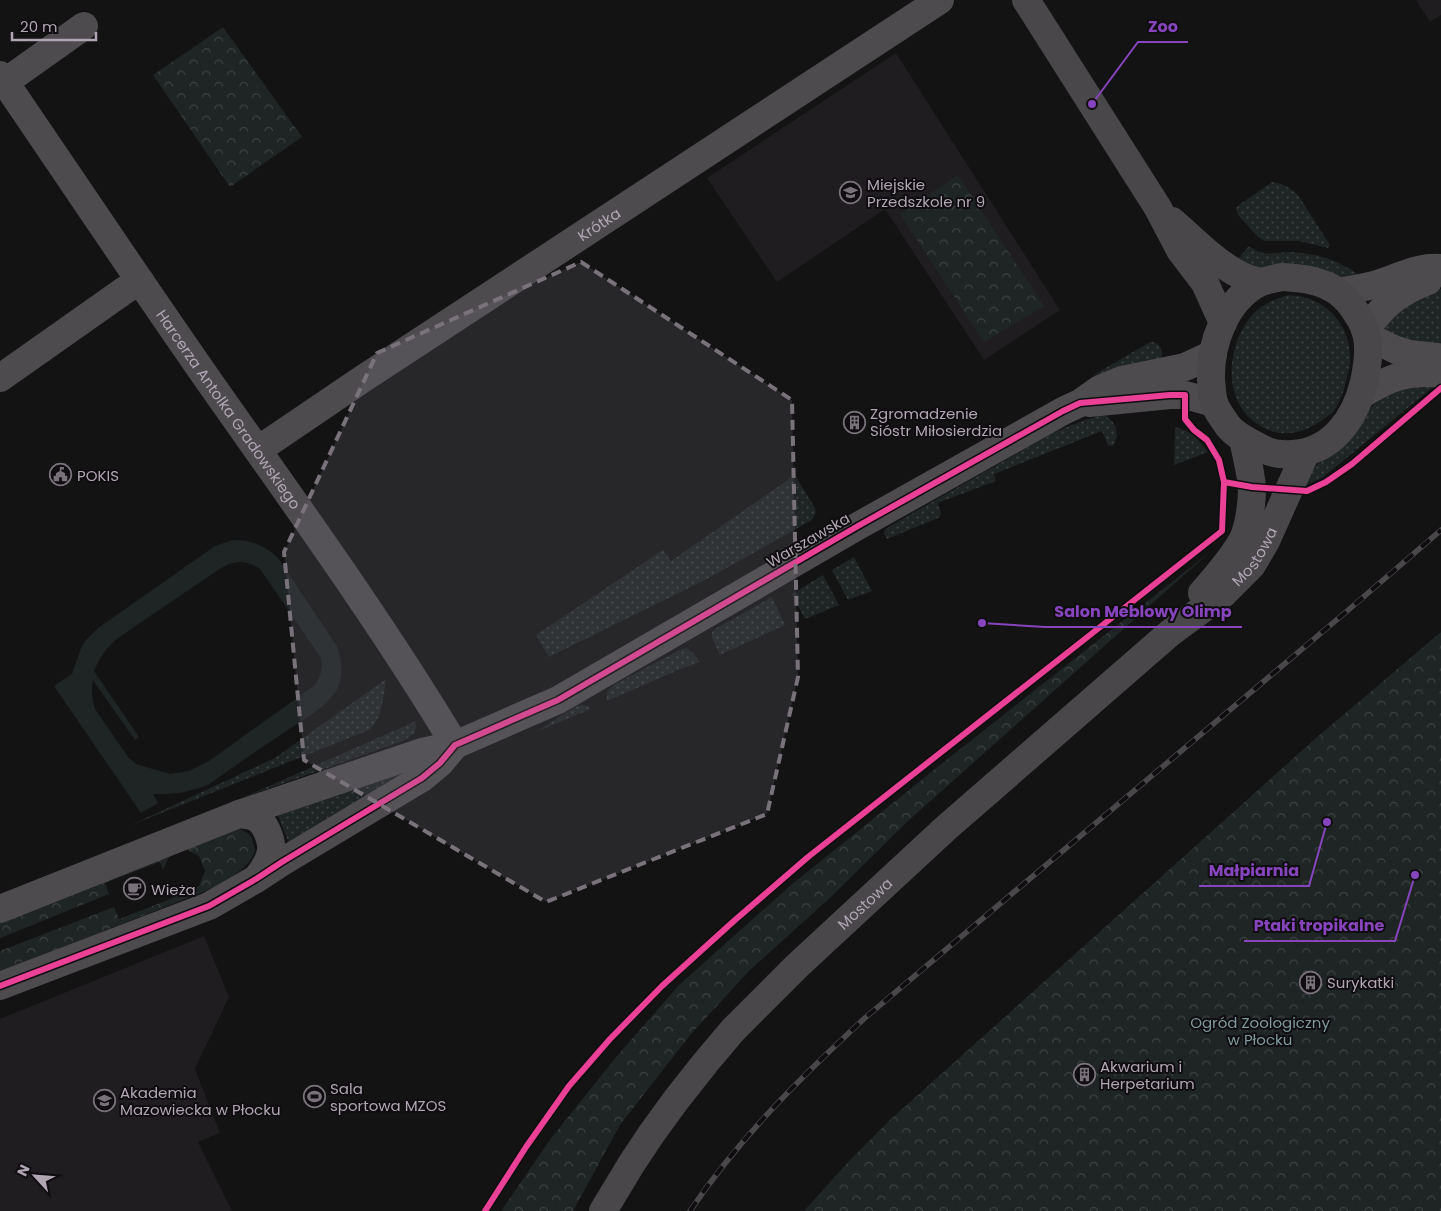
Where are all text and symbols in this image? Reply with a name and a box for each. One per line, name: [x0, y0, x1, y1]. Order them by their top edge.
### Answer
scale bar: [12, 10, 96, 42]
callout: Zoo: [1138, 11, 1188, 42]
text: Zoo: [1148, 15, 1178, 38]
text: 20 m: [20, 16, 58, 37]
place label: Miejskie Przedszkole nr 9: [867, 174, 985, 212]
school or university icon: Miejskie Przedszkole nr 9: [839, 181, 863, 205]
street label: Krótka: [573, 202, 624, 246]
street label: Harcerza Antolka Gradowskiego: [152, 305, 306, 513]
place label: Zgromadzenie Sióstr Miłosierdzia: [870, 403, 1002, 441]
building icon: Zgromadzenie Sióstr Miłosierdzia: [842, 410, 866, 434]
public building icon: POKIS: [49, 463, 73, 487]
place label: POKIS: [77, 465, 119, 486]
street label: Warszawska: [762, 508, 854, 572]
street label: Mostowa: [1226, 523, 1282, 591]
callout: Salon Meblowy Olimp: [1045, 596, 1242, 627]
text: Salon Meblowy Olimp: [1054, 600, 1232, 623]
callout: Małpiarnia: [1199, 855, 1309, 886]
text: Małpiarnia: [1209, 859, 1299, 882]
street label: Mostowa: [833, 873, 897, 934]
cafe icon: Wieża: [123, 877, 147, 901]
place label: Wieża: [151, 879, 196, 900]
callout: Ptaki tropikalne: [1244, 910, 1395, 941]
text: Ptaki tropikalne: [1254, 914, 1384, 937]
building icon: Surykatki: [1299, 970, 1323, 994]
place label: Surykatki: [1327, 972, 1394, 993]
park label: Ogród Zoologiczny w Płocku: [1190, 1012, 1330, 1050]
place label: Akwarium i Herpetarium: [1100, 1056, 1195, 1094]
building icon: Akwarium i Herpetarium: [1072, 1063, 1096, 1087]
place label: Sala sportowa MZOS: [330, 1078, 446, 1116]
place label: Akademia Mazowiecka w Płocku: [120, 1082, 281, 1120]
sports icon: Sala sportowa MZOS: [302, 1085, 326, 1109]
school or university icon: Akademia Mazowiecka w Płocku: [92, 1089, 116, 1113]
north arrow: [10, 1151, 60, 1201]
text: N: [12, 1161, 35, 1179]

